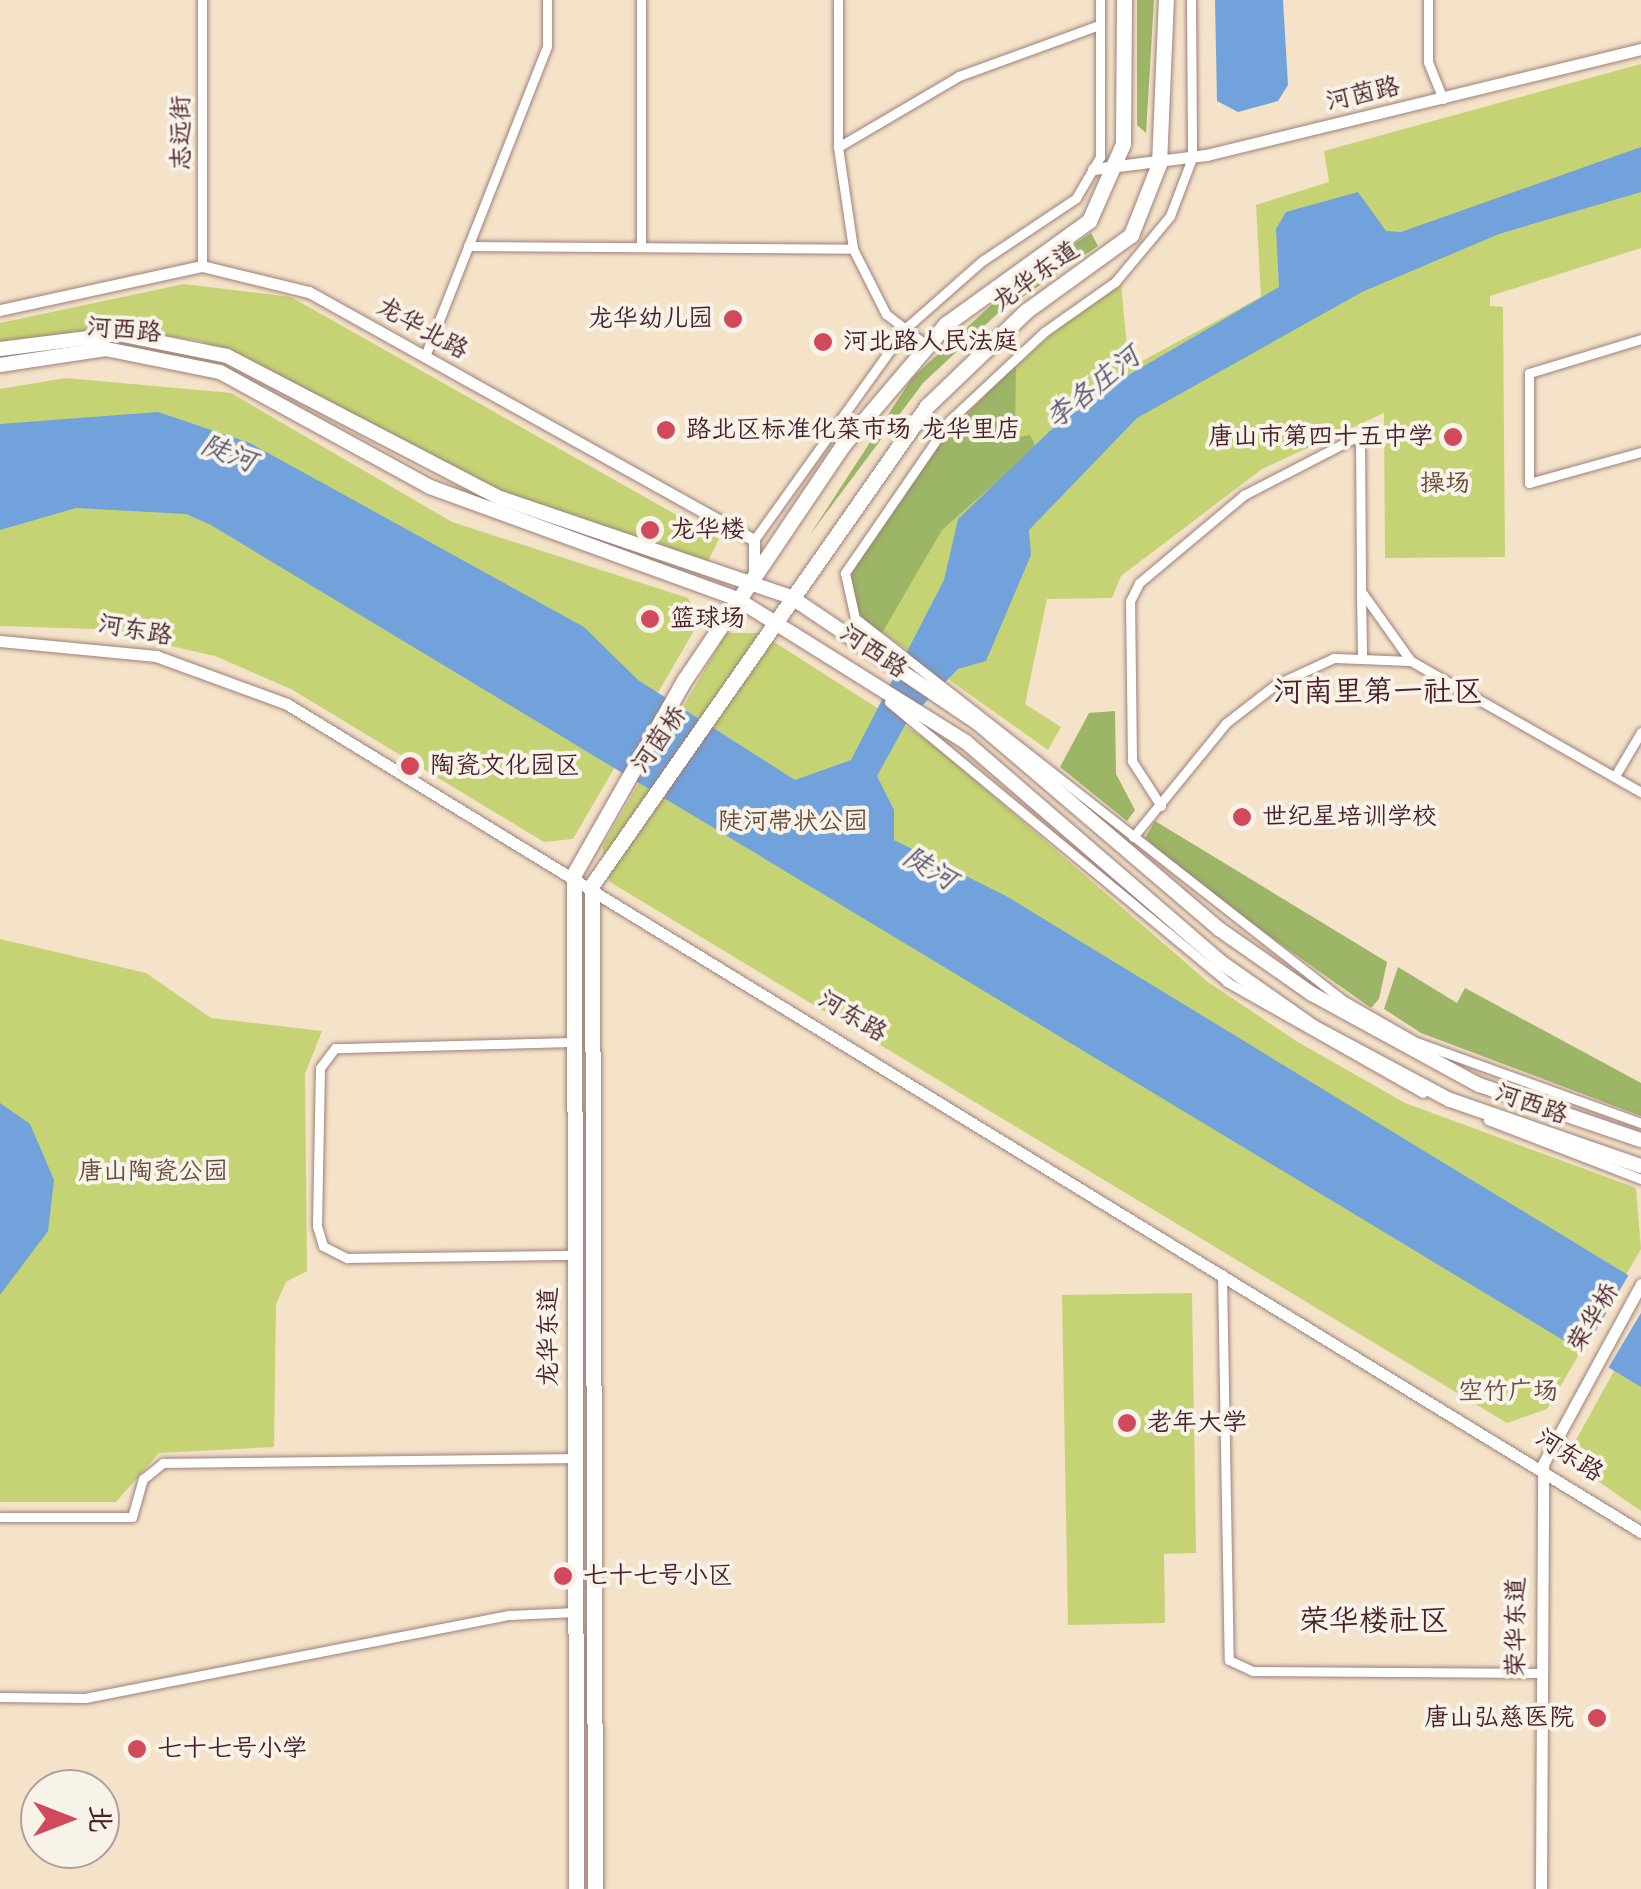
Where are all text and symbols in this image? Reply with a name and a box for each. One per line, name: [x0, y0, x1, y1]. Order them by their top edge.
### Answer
street label: 河茵路: [1323, 72, 1403, 118]
street label: 志远街: [167, 96, 197, 170]
street label: 龙华东道: [987, 235, 1085, 319]
street label: 龙华北路: [371, 292, 473, 366]
place label: 龙华幼儿园: [588, 304, 713, 334]
marker: 龙华幼儿园: [722, 308, 744, 330]
street label: 河西路: [85, 313, 163, 349]
place label: 河北路人民法庭: [843, 327, 1018, 357]
marker: 河北路人民法庭: [812, 331, 834, 353]
water label: 李各庄河: [1040, 341, 1148, 437]
place label: 路北区标准化菜市场 龙华里店: [686, 415, 1021, 445]
marker: 路北区标准化菜市场 龙华里店: [655, 419, 677, 441]
place label: 唐山市第四十五中学: [1208, 422, 1433, 452]
marker: 唐山市第四十五中学: [1442, 426, 1464, 448]
water label: 陡河: [196, 429, 260, 481]
park label: 操场: [1420, 469, 1470, 499]
place label: 龙华楼: [670, 515, 745, 545]
marker: 龙华楼: [639, 519, 661, 541]
place label: 篮球场: [670, 604, 745, 634]
marker: 篮球场: [639, 608, 661, 630]
street label: 河东路: [95, 610, 175, 652]
street label: 河西路: [834, 619, 912, 685]
district label: 河南里第一社区: [1273, 675, 1483, 711]
street label: 河茵桥: [626, 701, 694, 779]
place label: 陶瓷文化园区: [430, 751, 580, 781]
marker: 陶瓷文化园区: [399, 755, 421, 777]
place label: 世纪星培训学校: [1262, 802, 1437, 832]
marker: 世纪星培训学校: [1231, 806, 1253, 828]
park label: 陡河带状公园: [718, 807, 868, 837]
water label: 陡河: [896, 841, 962, 899]
street label: 河东路: [812, 985, 892, 1049]
street label: 河西路: [1491, 1079, 1571, 1131]
park label: 唐山陶瓷公园: [78, 1157, 228, 1187]
street label: 荣华桥: [1562, 1278, 1626, 1358]
street label: 龙华东道: [534, 1287, 564, 1387]
park label: 空竹广场: [1458, 1377, 1558, 1407]
place label: 老年大学: [1147, 1408, 1247, 1438]
marker: 老年大学: [1116, 1412, 1138, 1434]
street label: 河东路: [1529, 1423, 1609, 1489]
place label: 七十七号小区: [583, 1561, 733, 1591]
marker: 七十七号小区: [552, 1565, 574, 1587]
street label: 荣华东道: [1502, 1577, 1532, 1677]
district label: 荣华楼社区: [1299, 1604, 1449, 1640]
place label: 唐山弘慈医院: [1424, 1703, 1574, 1733]
marker: 唐山弘慈医院: [1584, 1705, 1610, 1731]
place label: 七十七号小学: [157, 1734, 307, 1764]
marker: 七十七号小学: [126, 1738, 148, 1760]
north arrow: [20, 1769, 120, 1869]
text: 北: [76, 1805, 121, 1833]

